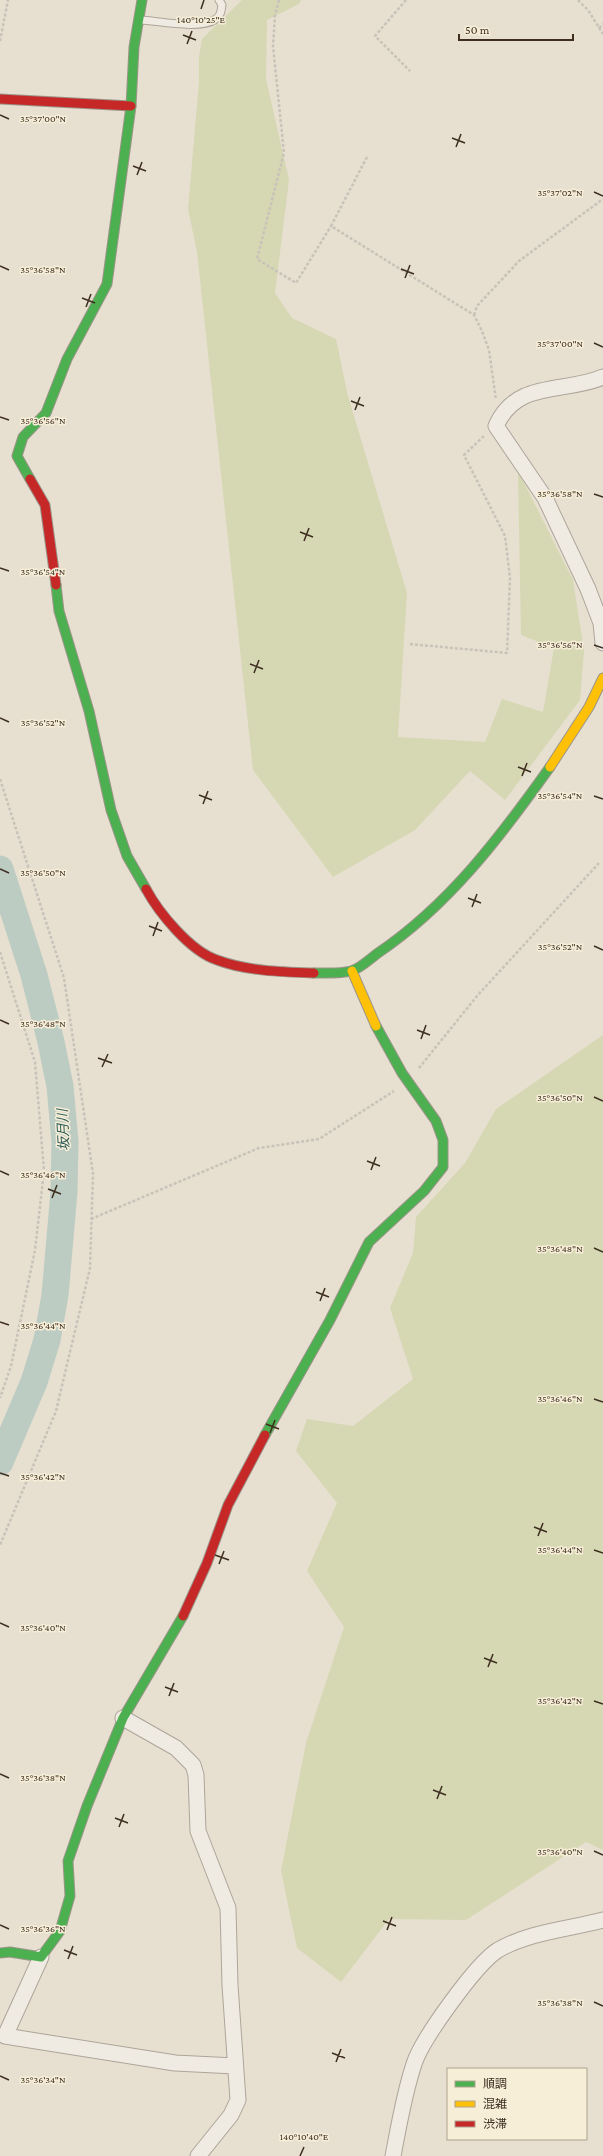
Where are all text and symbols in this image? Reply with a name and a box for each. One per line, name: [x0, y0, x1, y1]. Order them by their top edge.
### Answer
text: 140°10'25"E: [177, 14, 225, 25]
scale bar: [459, 16, 573, 42]
text: 50 m: [465, 23, 490, 37]
text: 35°37'00"N: [20, 113, 66, 124]
text: 35°37'02"N: [537, 187, 583, 198]
text: 35°36'58"N: [20, 264, 66, 275]
text: 35°37'00"N: [537, 338, 583, 349]
text: 35°36'56"N: [20, 415, 66, 426]
text: 35°36'58"N: [537, 488, 583, 499]
text: 35°36'54"N: [21, 566, 66, 577]
text: 35°36'56"N: [537, 639, 583, 650]
text: 35°36'52"N: [21, 717, 66, 728]
text: 35°36'54"N: [538, 790, 583, 801]
text: 35°36'50"N: [20, 867, 66, 878]
text: 35°36'52"N: [538, 941, 583, 952]
text: 35°36'48"N: [20, 1018, 66, 1029]
text: 35°36'50"N: [537, 1092, 583, 1103]
water label: 坂月川: [54, 1107, 72, 1151]
text: 35°36'46"N: [20, 1169, 66, 1180]
text: 35°36'48"N: [537, 1243, 583, 1254]
text: 35°36'44"N: [20, 1320, 66, 1331]
text: 35°36'46"N: [537, 1393, 583, 1404]
text: 35°36'42"N: [21, 1471, 66, 1482]
text: 35°36'44"N: [537, 1544, 583, 1555]
text: 35°36'40"N: [20, 1622, 66, 1633]
text: 35°36'42"N: [538, 1695, 583, 1706]
text: 35°36'38"N: [20, 1772, 66, 1783]
text: 35°36'40"N: [537, 1846, 583, 1857]
text: 35°36'36"N: [20, 1923, 66, 1934]
text: 35°36'38"N: [537, 1997, 583, 2008]
legend: [447, 2068, 587, 2140]
text: 35°36'34"N: [20, 2074, 66, 2085]
text: 順調: [483, 2077, 507, 2091]
text: 混雑: [483, 2097, 507, 2111]
text: 渋滞: [483, 2117, 507, 2131]
text: 140°10'40"E: [280, 2131, 329, 2142]

